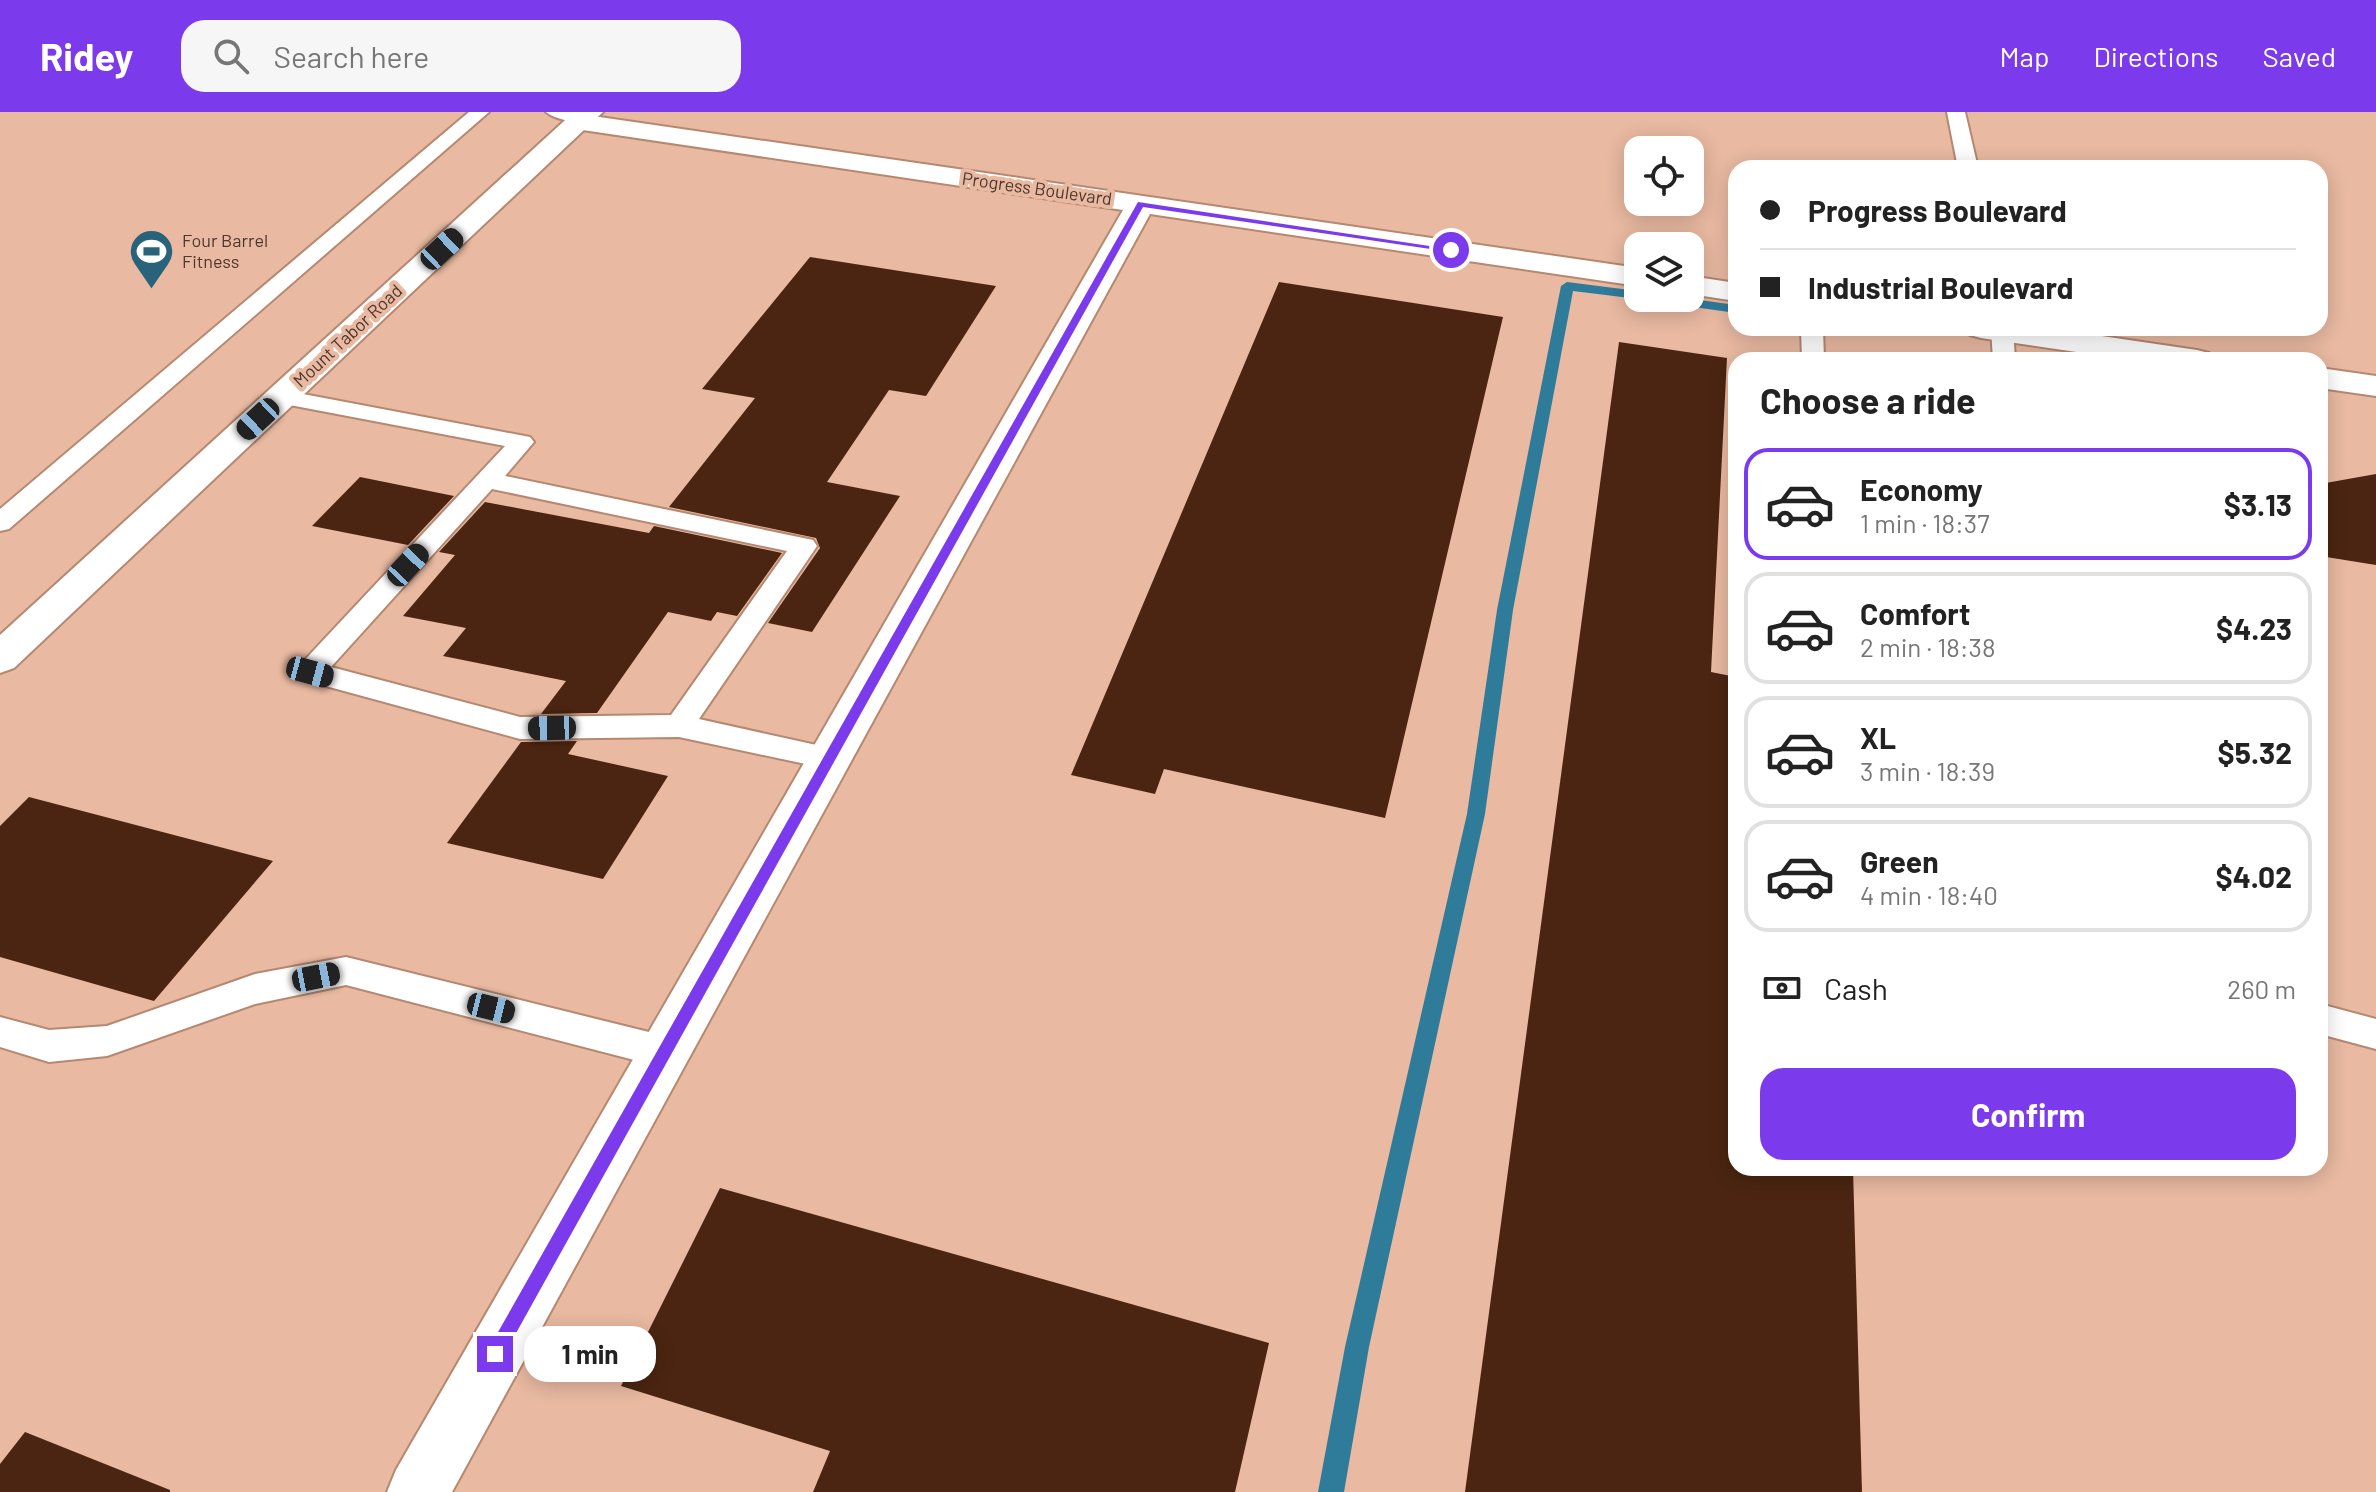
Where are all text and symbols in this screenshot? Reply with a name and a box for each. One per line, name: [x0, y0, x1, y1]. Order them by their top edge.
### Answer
search box: [181, 20, 741, 92]
text: Ridey: [40, 33, 133, 79]
icon: search: [209, 34, 253, 78]
text: Search here: [273, 38, 429, 74]
text: Map: [2000, 39, 2049, 73]
text: Directions: [2093, 39, 2219, 73]
text: Saved: [2263, 39, 2336, 73]
map controls: [1624, 136, 1704, 312]
button: locate: [1624, 136, 1704, 216]
street label: Progress Boulevard: [961, 167, 1114, 209]
text: Progress Boulevard: [1808, 192, 2067, 228]
car: [416, 224, 468, 274]
sports icon: Four Barrel Fitness: [127, 227, 175, 290]
place label: Four Barrel Fitness: [182, 229, 268, 272]
route start: [1433, 232, 1469, 268]
button: layers: [1624, 232, 1704, 312]
text: Industrial Boulevard: [1808, 269, 2074, 305]
street label: Mount Tabor Road: [288, 279, 406, 391]
text: Choose a ride: [1760, 378, 1976, 421]
car: [232, 394, 284, 444]
icon: car: [1764, 468, 1836, 540]
text: Economy: [1860, 471, 1983, 507]
text: $3.13: [2224, 486, 2292, 522]
text: 1 min · 18:37: [1860, 507, 1989, 538]
car: [383, 539, 433, 591]
icon: car: [1764, 592, 1836, 664]
text: Comfort: [1860, 595, 1970, 631]
text: $4.23: [2216, 610, 2292, 646]
text: 2 min · 18:38: [1860, 631, 1996, 662]
car: [284, 654, 336, 690]
car: [528, 716, 576, 740]
icon: car: [1764, 716, 1836, 788]
text: XL: [1860, 719, 1896, 755]
text: $5.32: [2218, 734, 2292, 770]
text: 3 min · 18:39: [1860, 755, 1995, 786]
icon: car: [1764, 840, 1836, 912]
text: Green: [1860, 843, 1939, 879]
text: $4.02: [2215, 858, 2292, 894]
text: 4 min · 18:40: [1860, 879, 1998, 910]
car: [290, 961, 342, 993]
icon: cash: [1760, 966, 1804, 1010]
text: Cash: [1824, 970, 1888, 1006]
text: 260 m: [2227, 973, 2296, 1004]
car: [465, 991, 517, 1025]
button: Confirm: [1760, 1068, 2296, 1160]
callout: 1 min: [523, 1326, 655, 1382]
route end: [477, 1336, 513, 1372]
text: 1 min: [562, 1338, 618, 1369]

